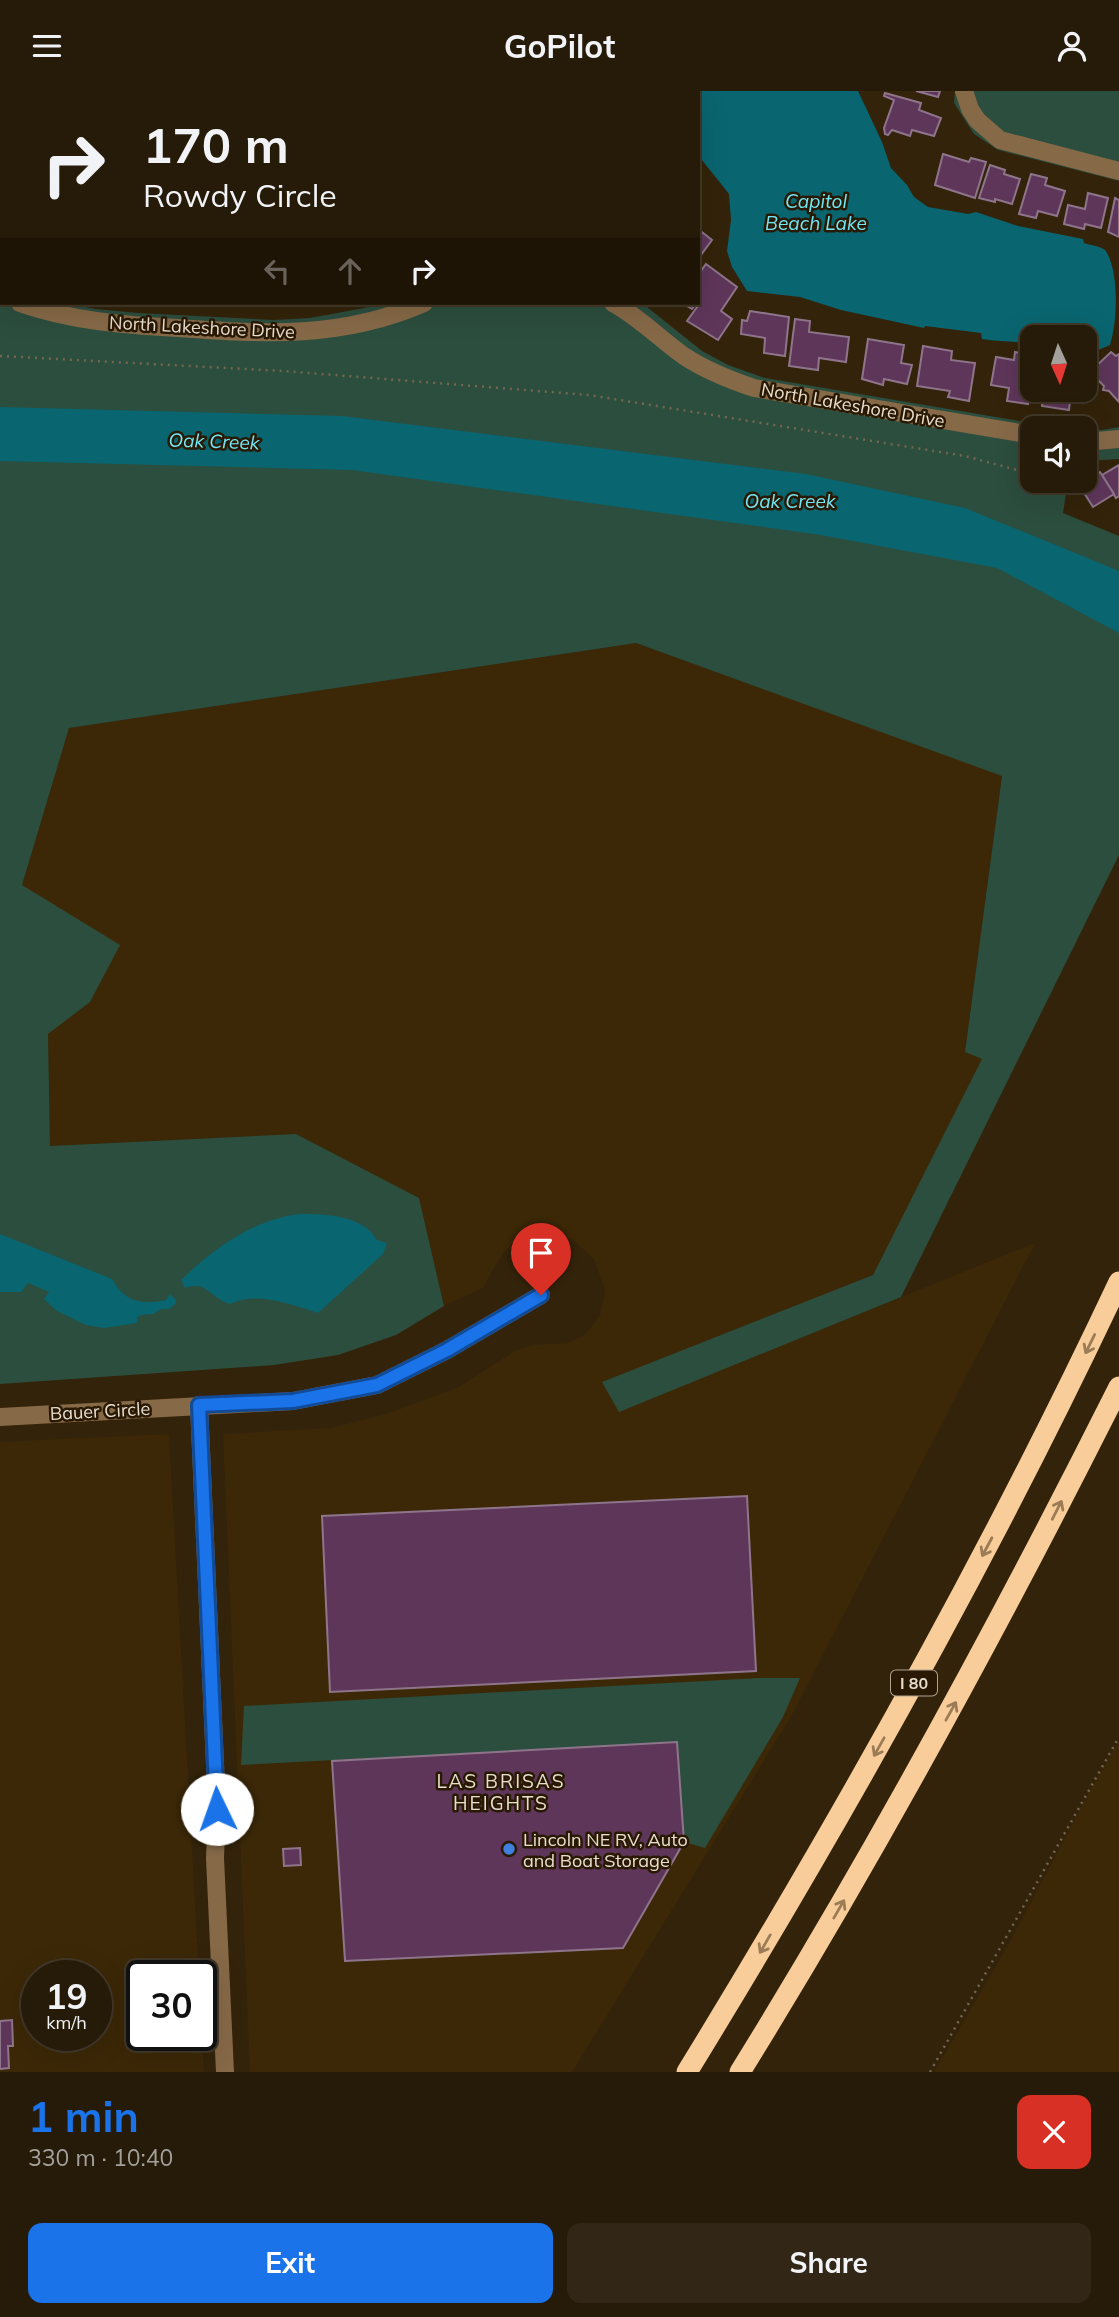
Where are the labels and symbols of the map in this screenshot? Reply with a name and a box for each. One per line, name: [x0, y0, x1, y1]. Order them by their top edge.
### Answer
water label: Capitol Beach Lake: [765, 189, 867, 235]
street label: North Lakeshore Drive: [109, 311, 295, 343]
north arrow: [1020, 325, 1097, 403]
street label: North Lakeshore Drive: [759, 378, 947, 432]
water label: Oak Creek: [168, 427, 261, 455]
water label: Oak Creek: [744, 489, 837, 513]
pin: [511, 1223, 571, 1295]
one-way arrow: [1082, 1333, 1096, 1354]
street label: Bauer Circle: [49, 1397, 151, 1425]
one-way arrow: [1051, 1500, 1065, 1521]
one-way arrow: [980, 1536, 993, 1557]
road number: I 80: [891, 1671, 937, 1695]
one-way arrow: [944, 1701, 958, 1721]
one-way arrow: [872, 1736, 885, 1757]
district label: LAS BRISAS HEIGHTS: [436, 1769, 566, 1815]
position arrow: [180, 1772, 254, 1846]
place label: Lincoln NE RV, Auto and Boat Storage: [523, 1828, 688, 1872]
marker: Lincoln NE RV, Auto and Boat Storage: [501, 1841, 517, 1857]
one-way arrow: [832, 1899, 846, 1919]
one-way arrow: [758, 1934, 772, 1954]
speed limit sign: 30: [126, 1960, 217, 2051]

